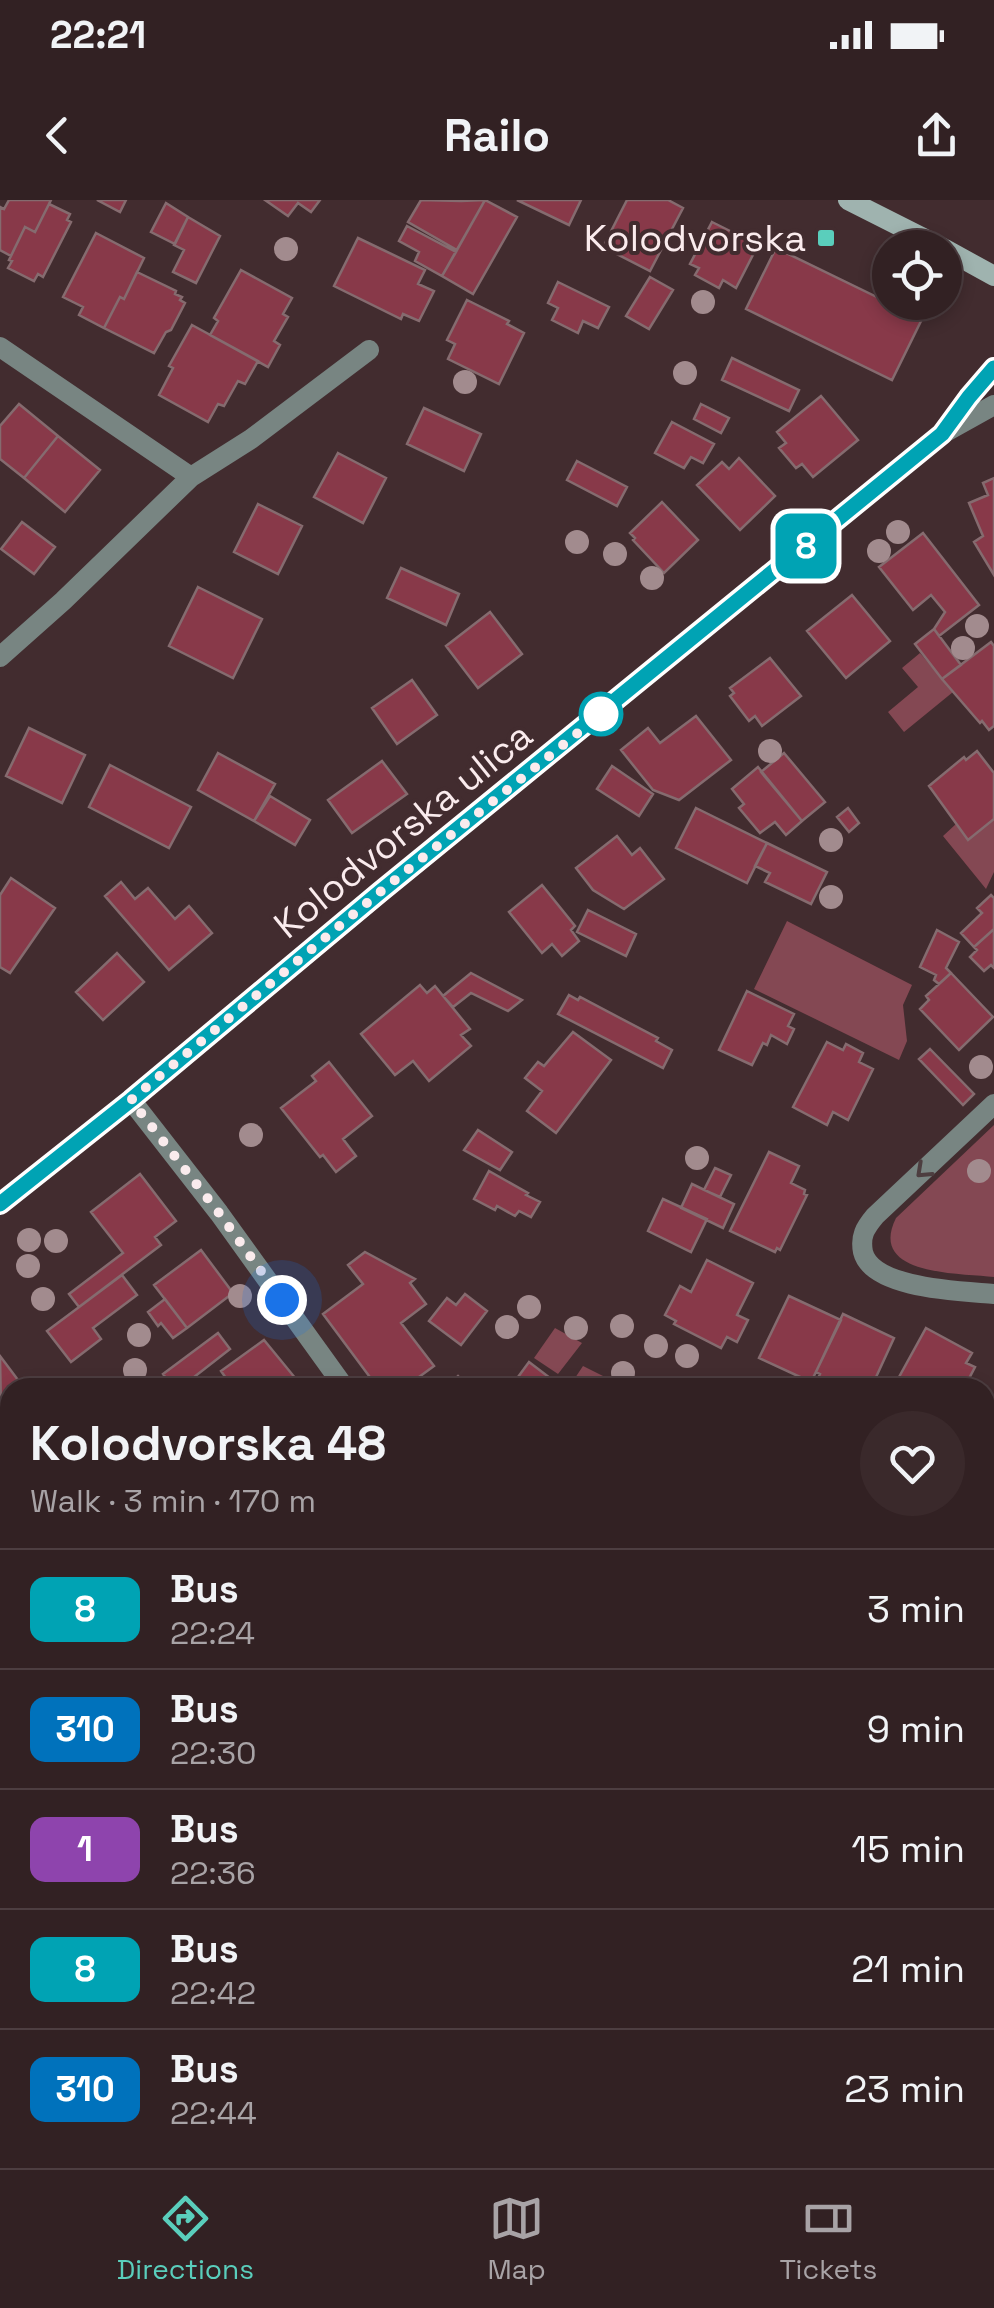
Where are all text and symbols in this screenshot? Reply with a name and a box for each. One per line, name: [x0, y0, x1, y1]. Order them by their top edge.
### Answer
text: 22:21: [50, 11, 146, 59]
text: Railo: [444, 107, 550, 164]
icon: back: [30, 108, 85, 163]
icon: share: [909, 108, 964, 163]
place label: Kolodvorska: [584, 214, 806, 262]
marker: Kolodvorska: [815, 227, 837, 249]
map controls: [872, 230, 962, 320]
button: locate: [872, 230, 962, 320]
line badge: 8: [774, 514, 838, 578]
text: 8: [795, 524, 817, 568]
unlabelled marker: [580, 693, 622, 735]
street label: Kolodvorska ulica: [264, 711, 542, 949]
one-way arrow: [916, 1159, 934, 1177]
your location: [257, 1275, 307, 1325]
button: heart: [860, 1411, 965, 1516]
text: Kolodvorska 48: [30, 1413, 386, 1474]
text: Walk · 3 min · 170 m: [30, 1481, 316, 1521]
text: Bus: [170, 1565, 239, 1613]
text: 3 min: [867, 1585, 965, 1633]
text: 8: [74, 1587, 96, 1631]
text: 22:24: [170, 1613, 255, 1653]
text: Bus: [170, 1685, 239, 1733]
text: 9 min: [867, 1705, 965, 1753]
text: 310: [55, 1707, 115, 1751]
text: 22:30: [170, 1733, 257, 1773]
text: Bus: [170, 1805, 239, 1853]
text: 15 min: [851, 1825, 965, 1873]
text: 1: [77, 1827, 93, 1871]
text: 22:36: [170, 1853, 256, 1893]
text: Bus: [170, 1925, 239, 1973]
text: 21 min: [851, 1945, 965, 1993]
text: 8: [74, 1947, 96, 1991]
text: 22:42: [170, 1973, 256, 2013]
text: Bus: [170, 2045, 239, 2093]
text: 23 min: [844, 2065, 965, 2113]
text: 310: [55, 2067, 115, 2111]
text: 22:44: [170, 2093, 257, 2133]
tab: Directions: [117, 2191, 254, 2287]
tab: Map: [488, 2191, 546, 2287]
tab: Tickets: [779, 2191, 877, 2287]

